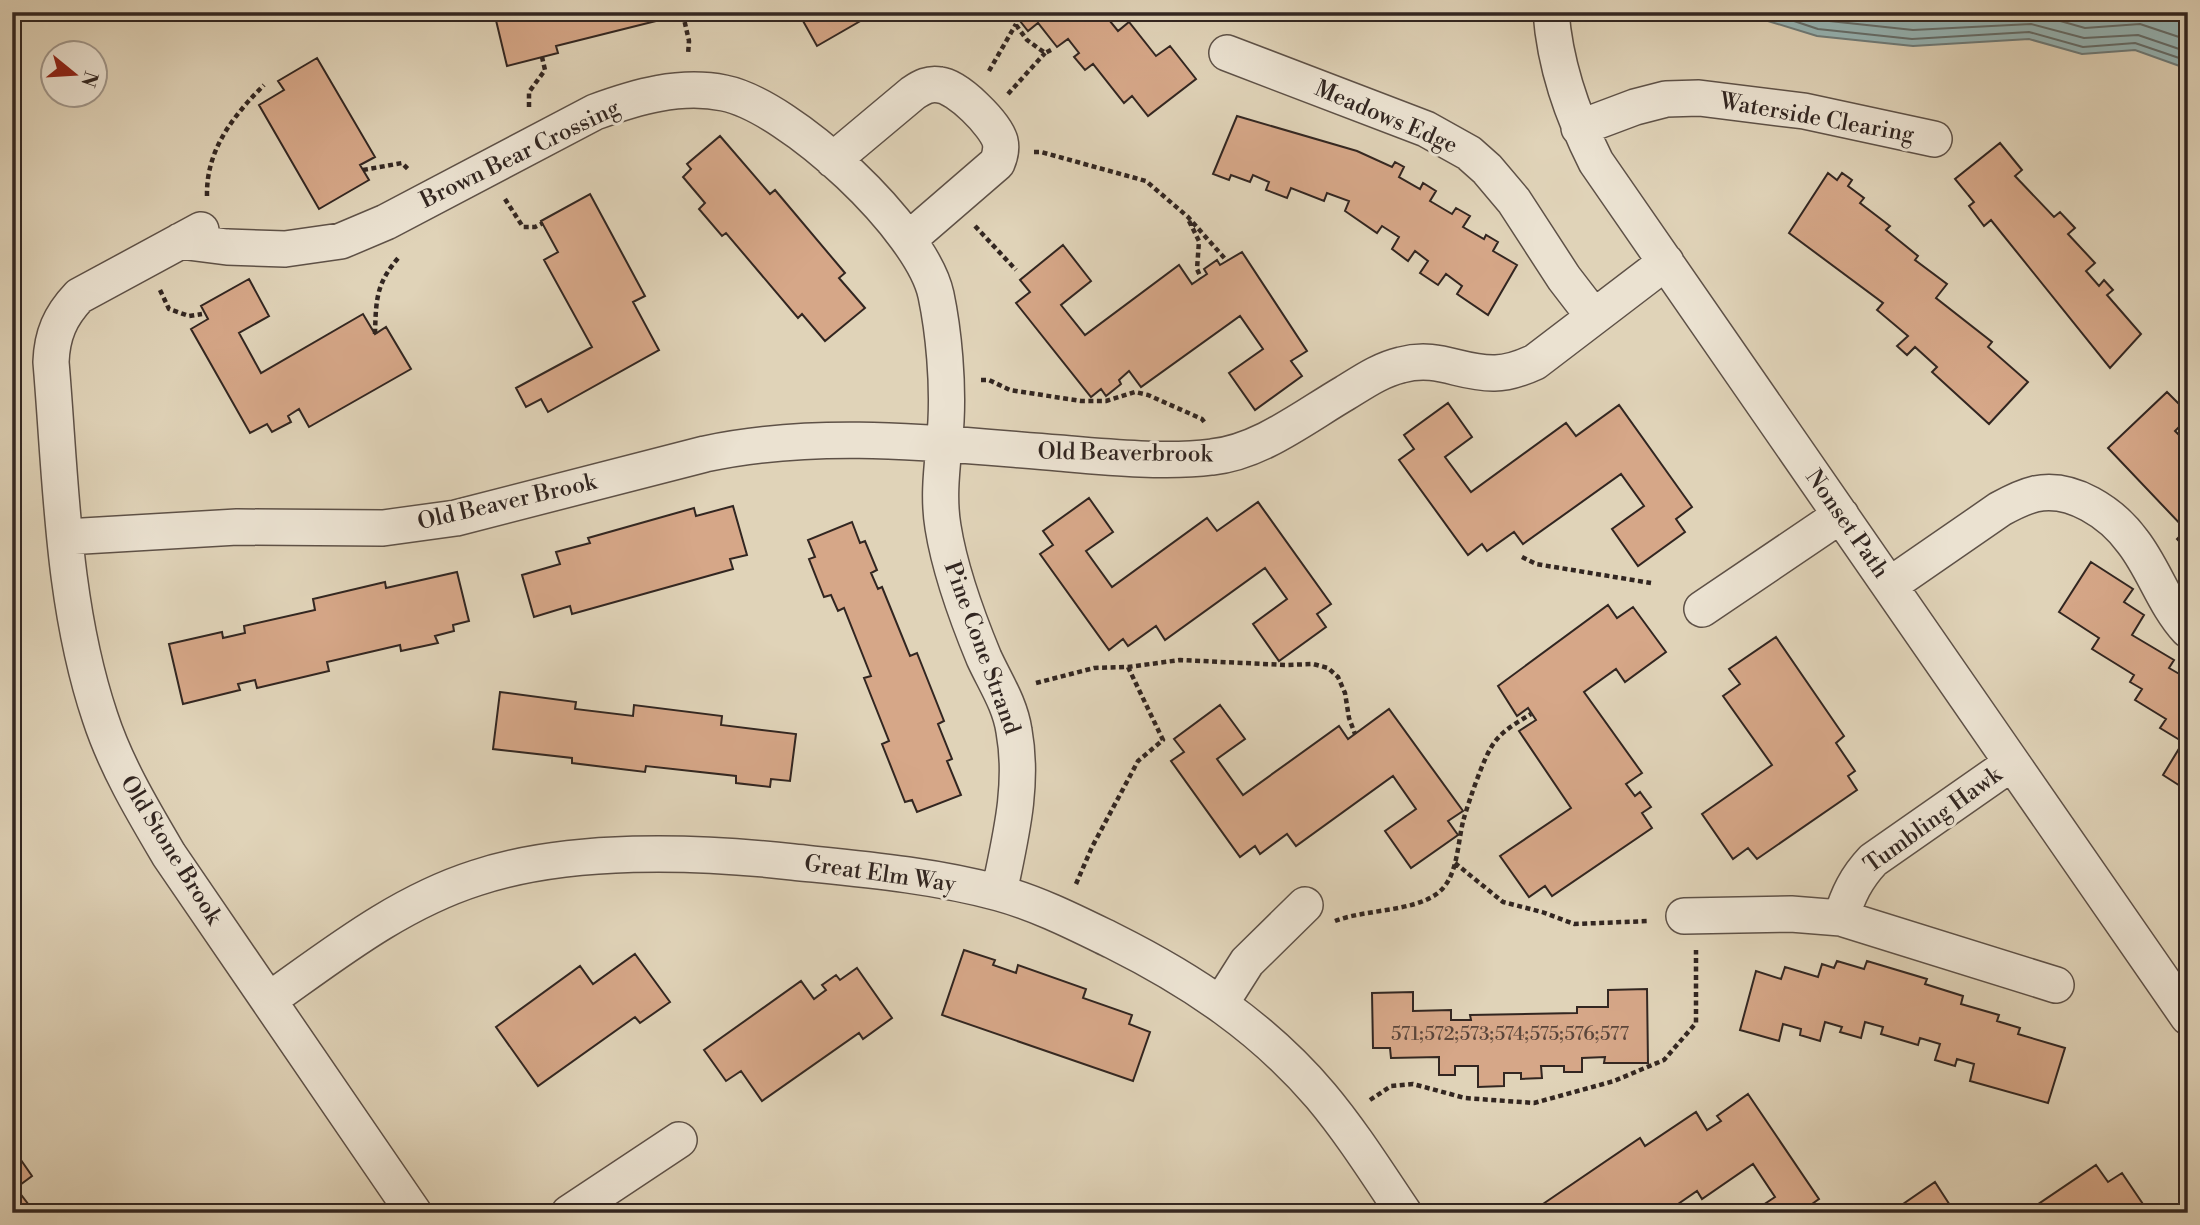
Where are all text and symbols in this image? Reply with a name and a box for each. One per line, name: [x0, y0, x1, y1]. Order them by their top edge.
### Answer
north arrow: [38, 38, 108, 108]
text: N: [75, 68, 103, 90]
street label: Meadows Edge: [1310, 74, 1462, 160]
street label: Waterside Clearing: [1717, 87, 1917, 149]
street label: Brown Bear Crossing: [415, 94, 624, 215]
street label: Old Beaverbrook: [1037, 437, 1214, 469]
street label: Nonset Path: [1799, 464, 1895, 584]
street label: Old Beaver Brook: [415, 468, 600, 536]
street label: Pine Cone Strand: [938, 558, 1026, 738]
street label: Tumbling Hawk: [1859, 760, 2008, 879]
street label: Old Stone Brook: [114, 770, 229, 930]
street label: Great Elm Way: [803, 850, 958, 899]
house number: 571;572;573;574;575;576;577: [1391, 1022, 1629, 1046]

